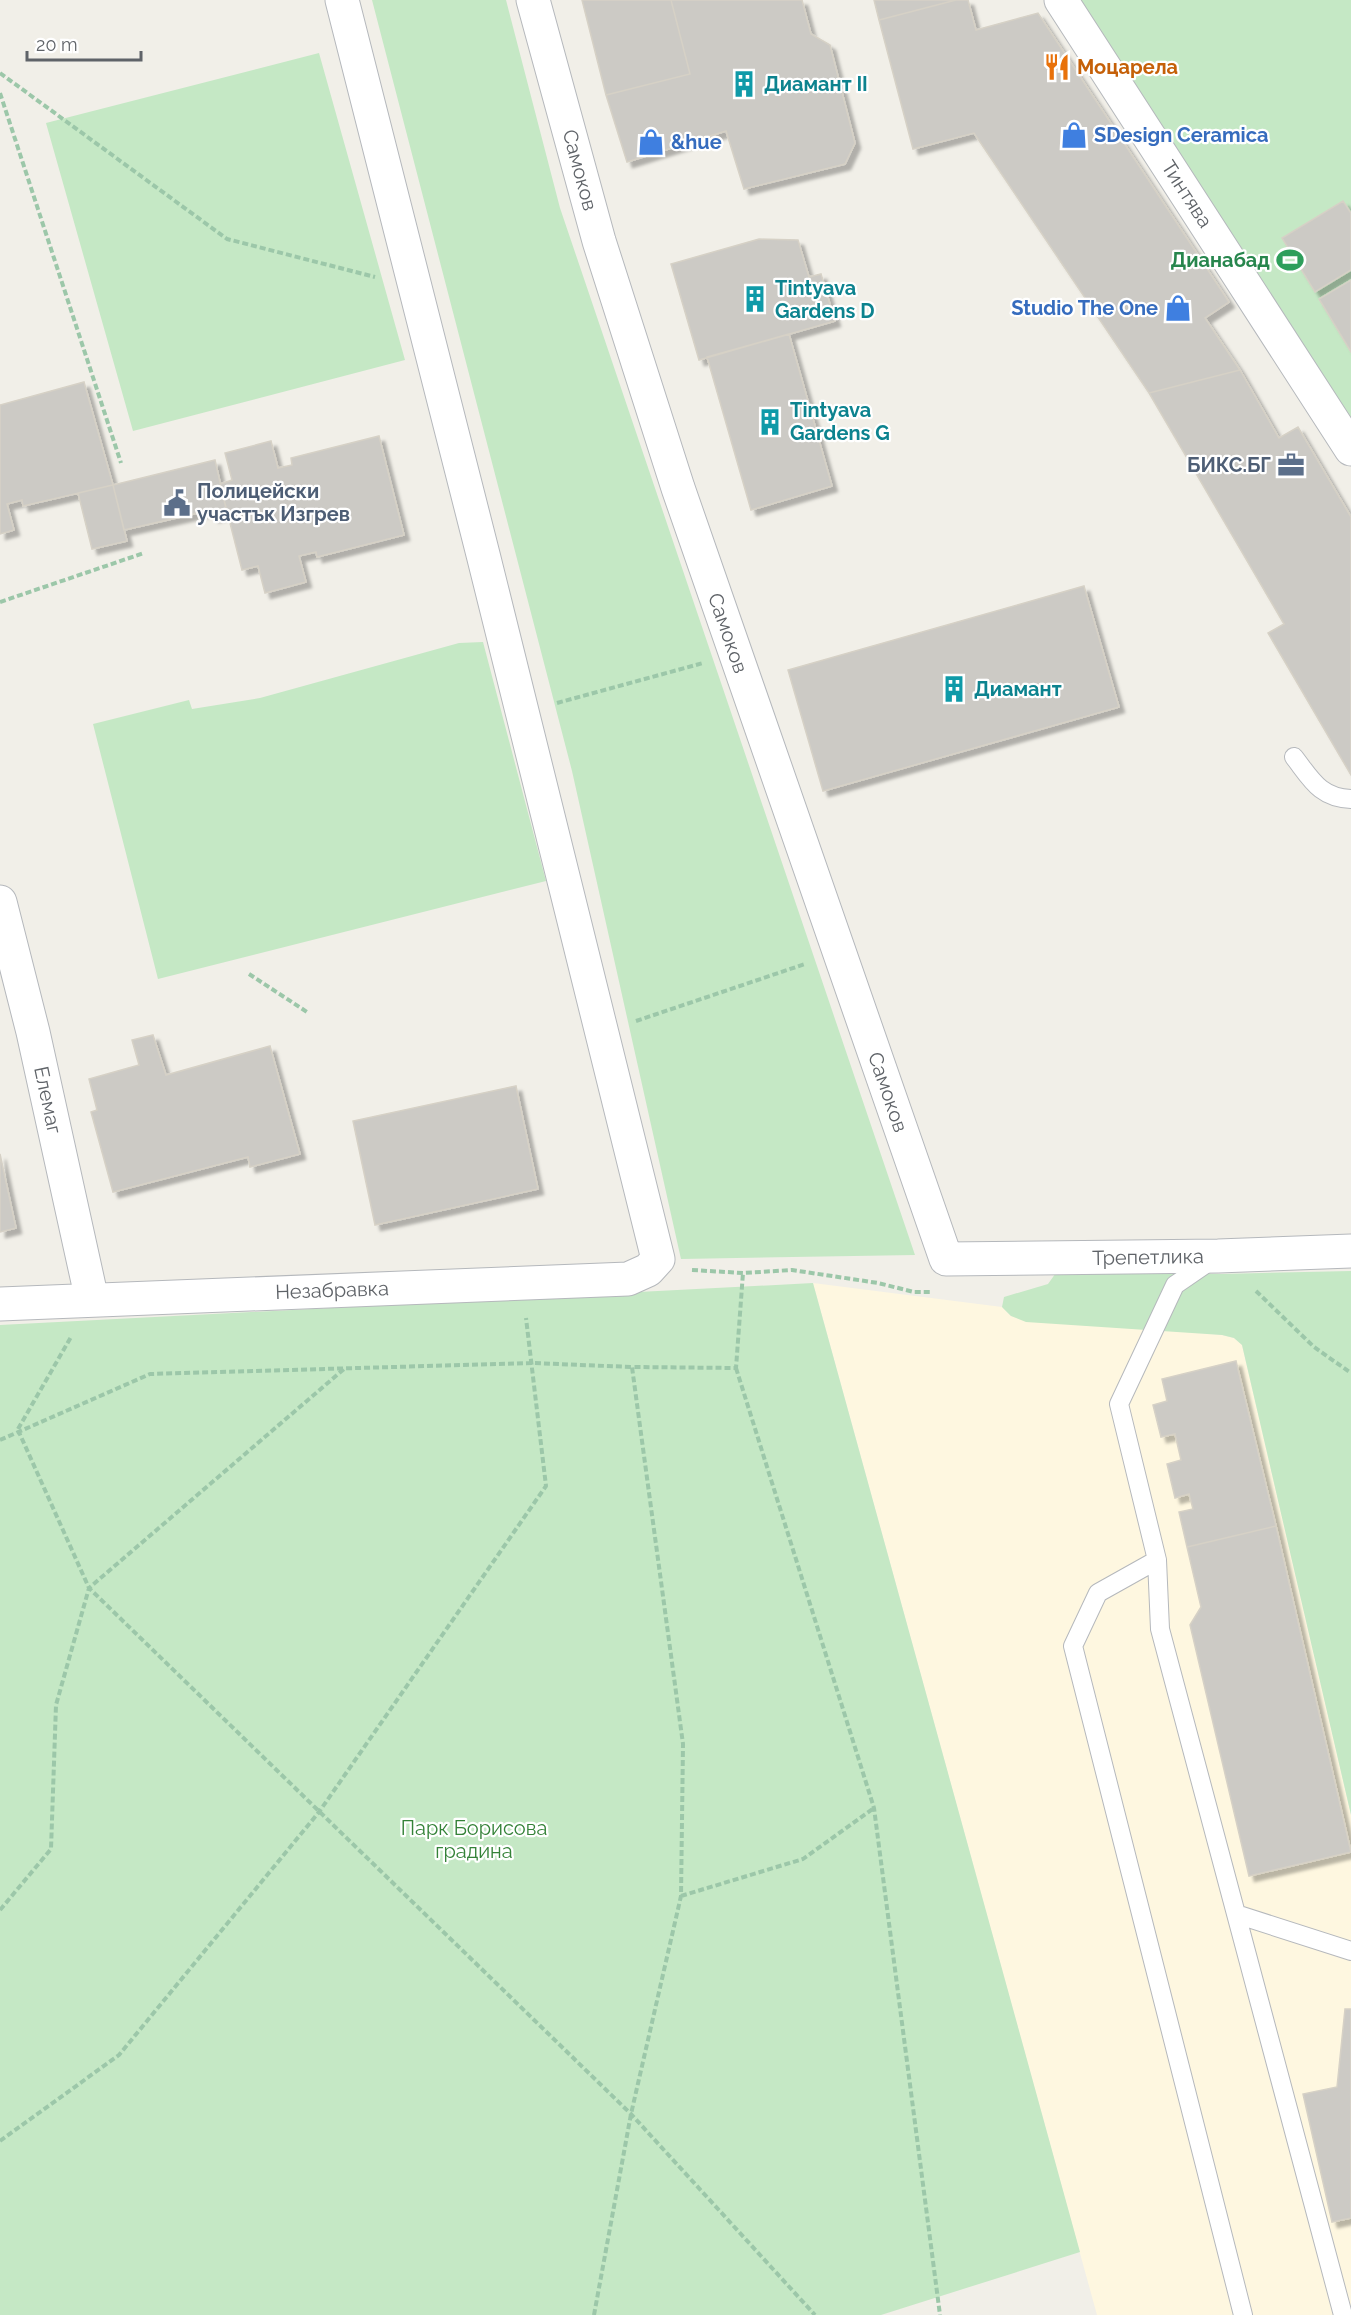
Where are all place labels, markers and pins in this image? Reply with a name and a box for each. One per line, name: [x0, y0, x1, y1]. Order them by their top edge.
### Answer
restaurant icon: Моцарела: [1042, 52, 1072, 82]
place label: Моцарела: [1077, 55, 1178, 79]
building icon: Диамант II: [729, 69, 759, 99]
place label: Диамант II: [764, 72, 868, 96]
shop icon: SDesign Ceramica: [1059, 120, 1089, 150]
place label: SDesign Ceramica: [1094, 123, 1268, 147]
shop icon: &hue: [636, 127, 666, 157]
place label: &hue: [671, 130, 722, 154]
sports icon: Дианабад: [1275, 245, 1305, 275]
place label: Дианабад: [1170, 248, 1270, 272]
place label: Tintyava Gardens D: [775, 276, 875, 323]
building icon: Tintyava Gardens D: [740, 284, 770, 314]
shop icon: Studio The One: [1163, 293, 1193, 323]
place label: Studio The One: [1011, 296, 1158, 320]
place label: Tintyava Gardens G: [790, 398, 890, 445]
building icon: Tintyava Gardens G: [755, 407, 785, 437]
office icon: БИКС.БГ: [1276, 450, 1306, 480]
place label: БИКС.БГ: [1187, 453, 1271, 477]
place label: Полицейски участък Изгрев: [197, 479, 350, 526]
public building icon: Полицейски участък Изгрев: [162, 488, 192, 518]
building icon: Диамант: [939, 674, 969, 704]
place label: Диамант: [974, 677, 1062, 701]

